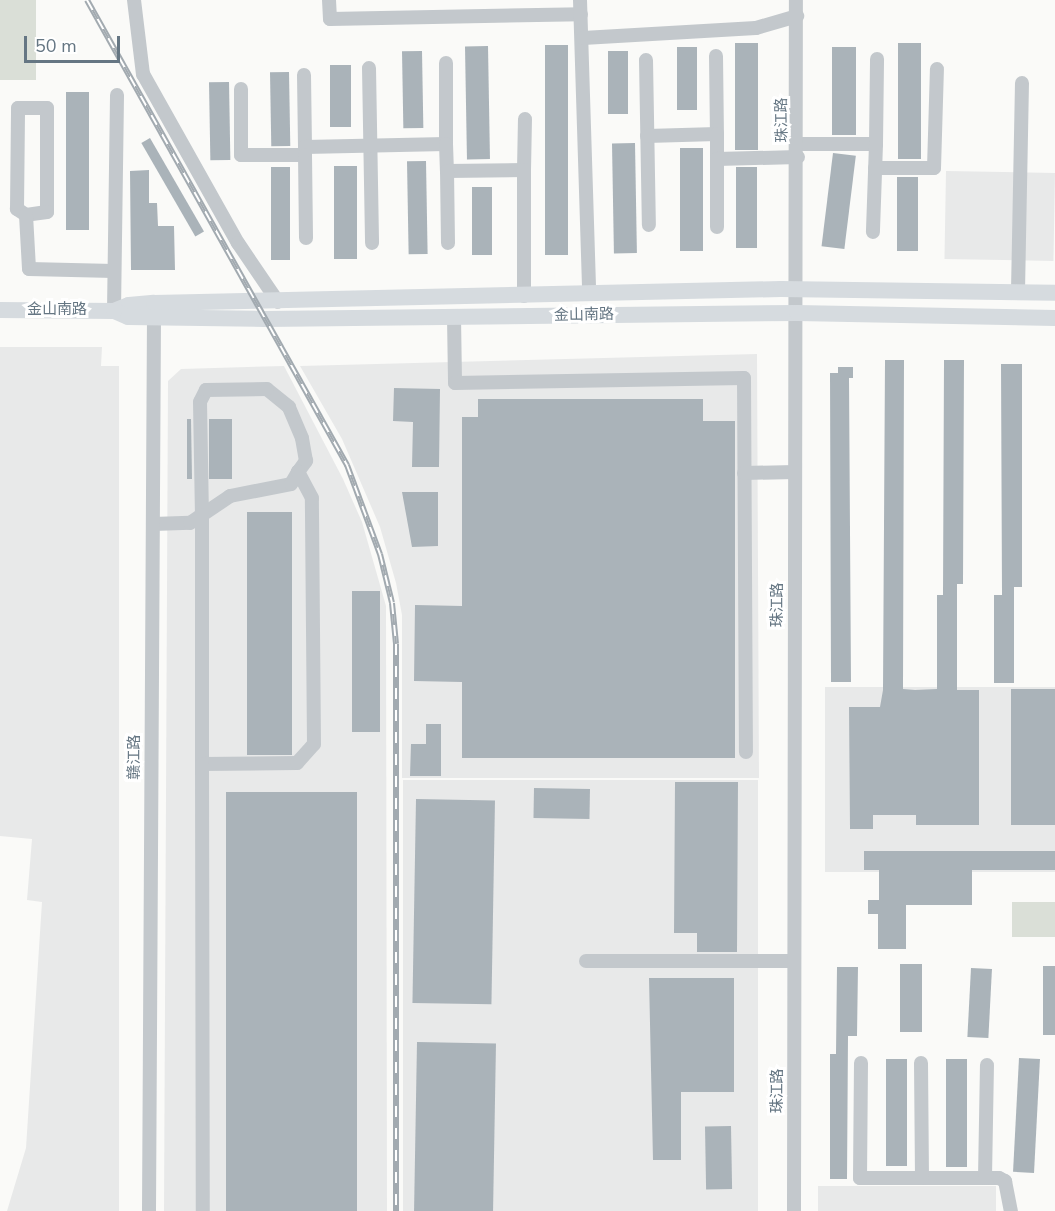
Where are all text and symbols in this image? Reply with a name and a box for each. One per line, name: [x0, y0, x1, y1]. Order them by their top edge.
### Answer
scale bar: [27, 24, 123, 62]
text: 50 m: [35, 34, 77, 58]
street label: 珠江路: [773, 97, 791, 143]
street label: 金山南路: [27, 301, 87, 319]
street label: 金山南路: [554, 305, 614, 325]
street label: 珠江路: [769, 583, 787, 627]
street label: 赣江路: [126, 735, 144, 779]
street label: 珠江路: [769, 1069, 787, 1113]

